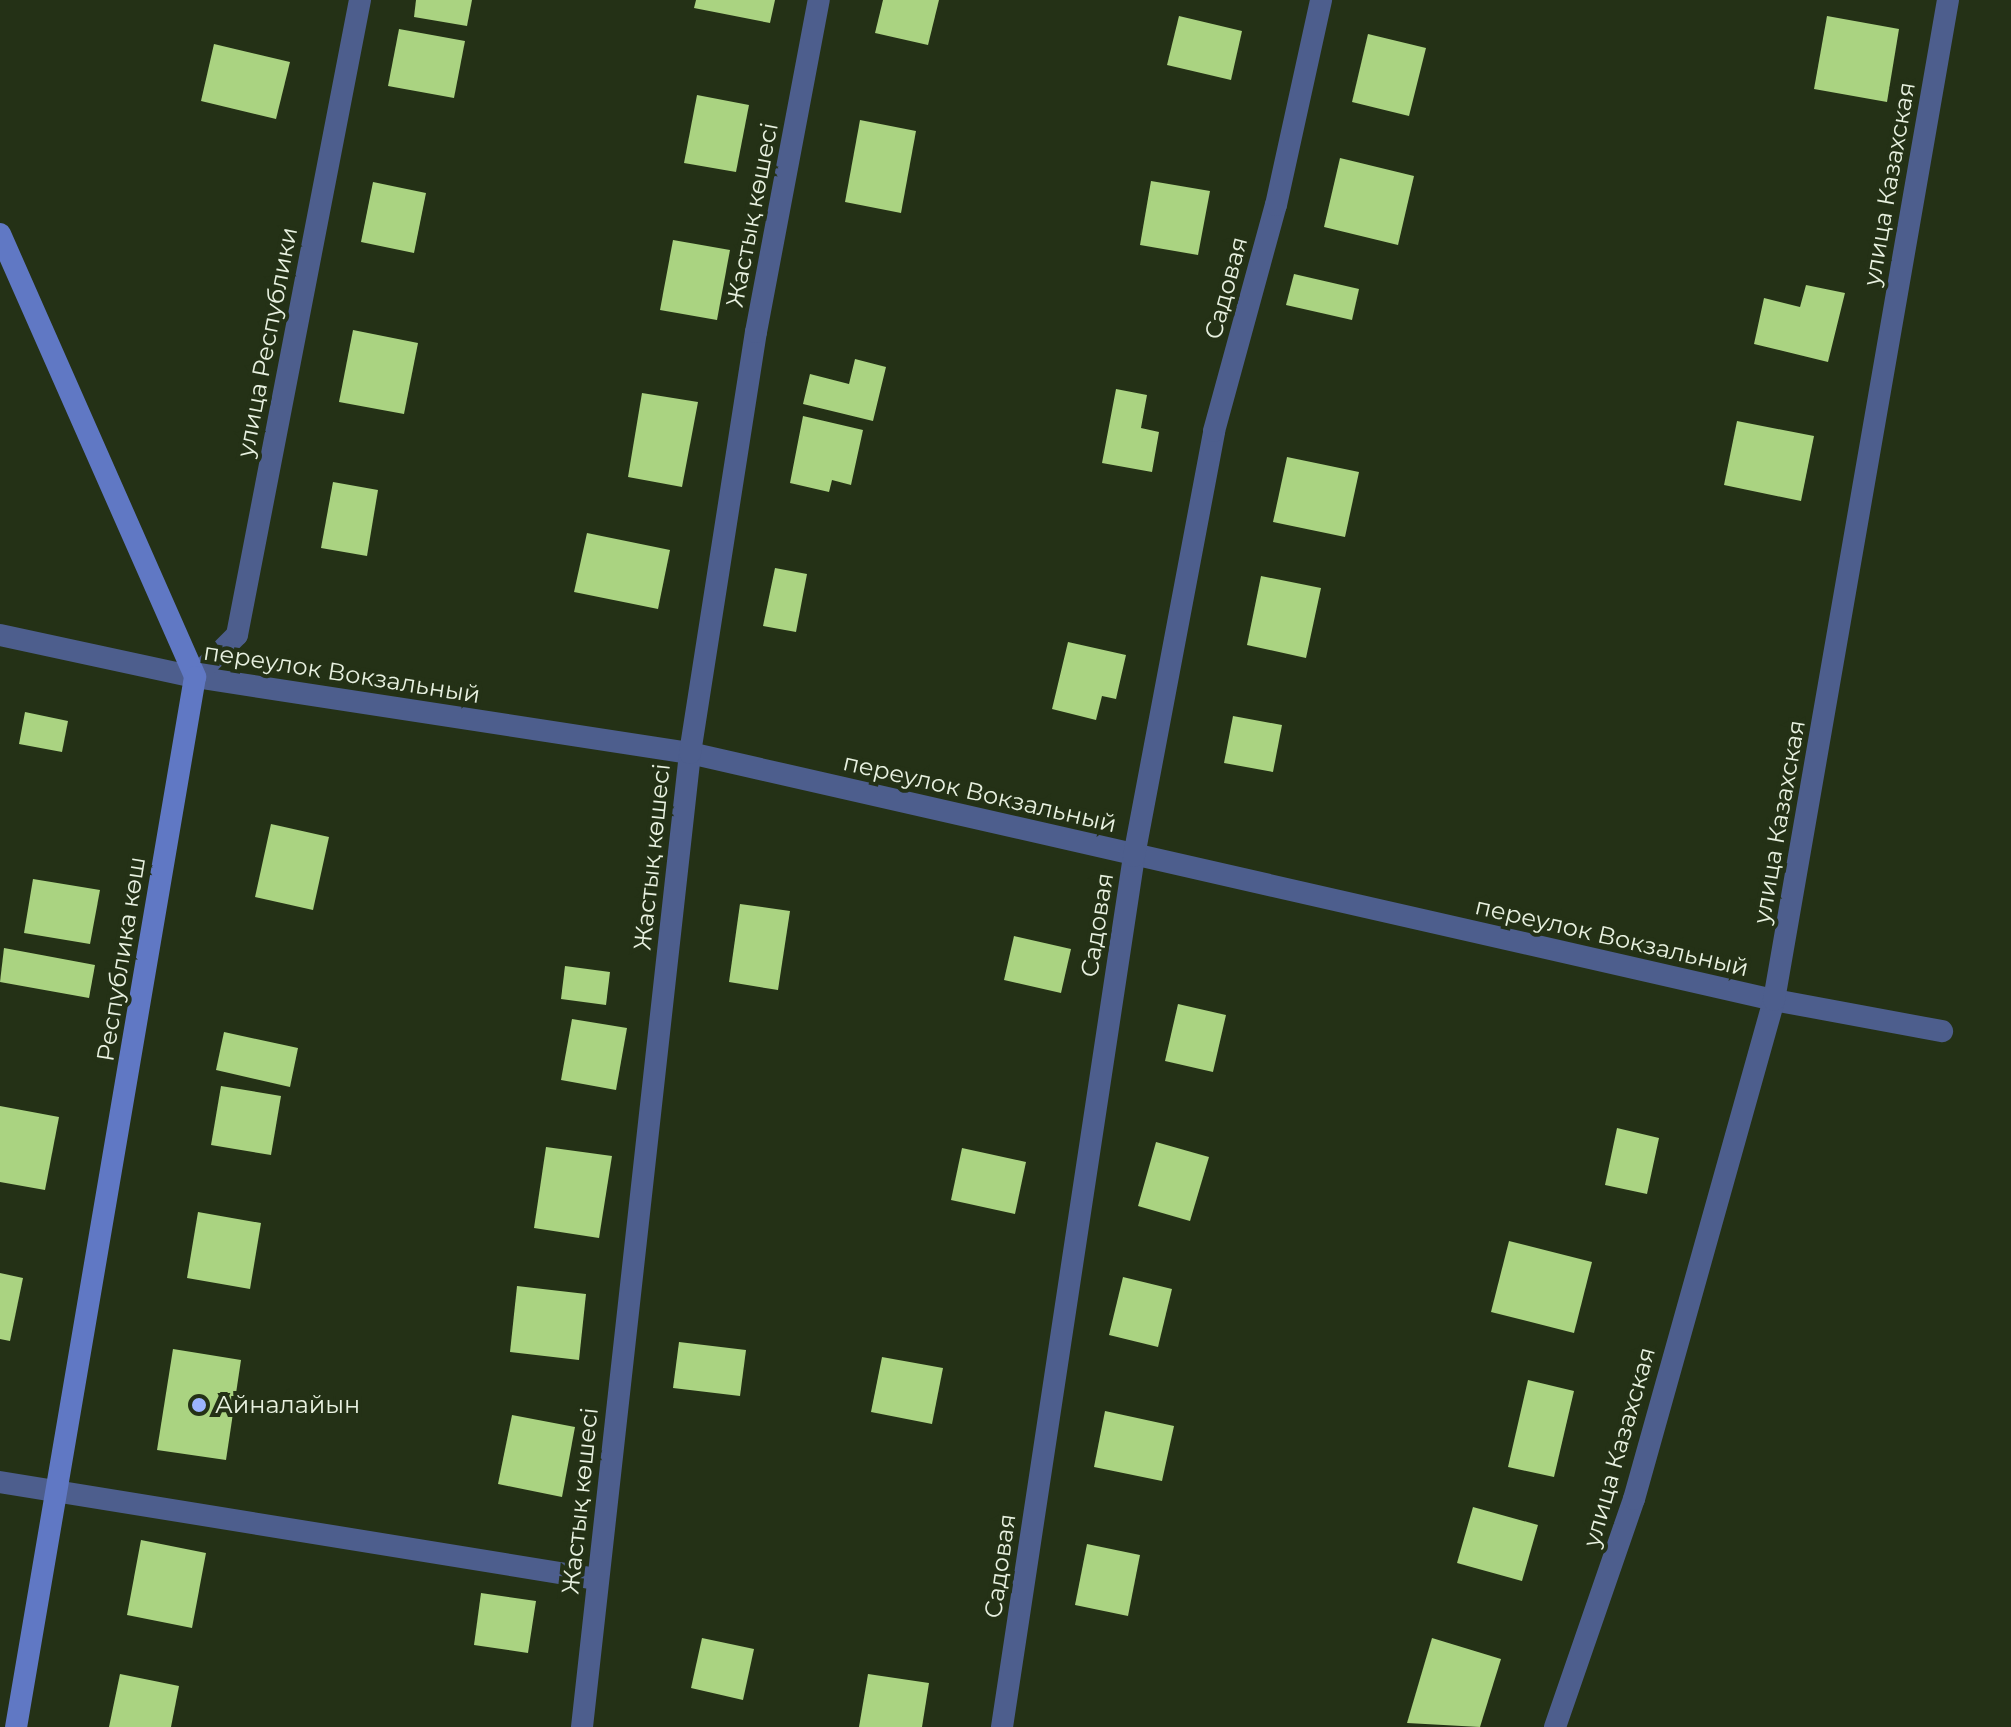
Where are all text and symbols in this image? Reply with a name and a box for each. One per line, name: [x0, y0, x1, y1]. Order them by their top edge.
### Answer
street label: улица Казахская: [1857, 80, 1921, 288]
street label: Жастық көшесі: [720, 120, 784, 310]
street label: улица Республики: [231, 225, 303, 459]
street label: Садовая: [1199, 234, 1253, 342]
street label: переулок Вокзальный: [202, 637, 482, 709]
street label: улица Казахская: [1747, 718, 1811, 926]
street label: переулок Вокзальный: [840, 747, 1120, 839]
street label: Жастық көшесі: [628, 762, 676, 952]
street label: Республика көш: [91, 855, 151, 1063]
street label: Садовая: [1075, 871, 1119, 979]
street label: переулок Вокзальный: [1472, 891, 1752, 983]
street label: улица Казахская: [1577, 1344, 1661, 1550]
place label: Айналайын: [215, 1391, 360, 1419]
marker: Айналайын: [190, 1396, 208, 1414]
street label: Жастық көшесі: [556, 1406, 604, 1596]
street label: Садовая: [978, 1512, 1022, 1620]

